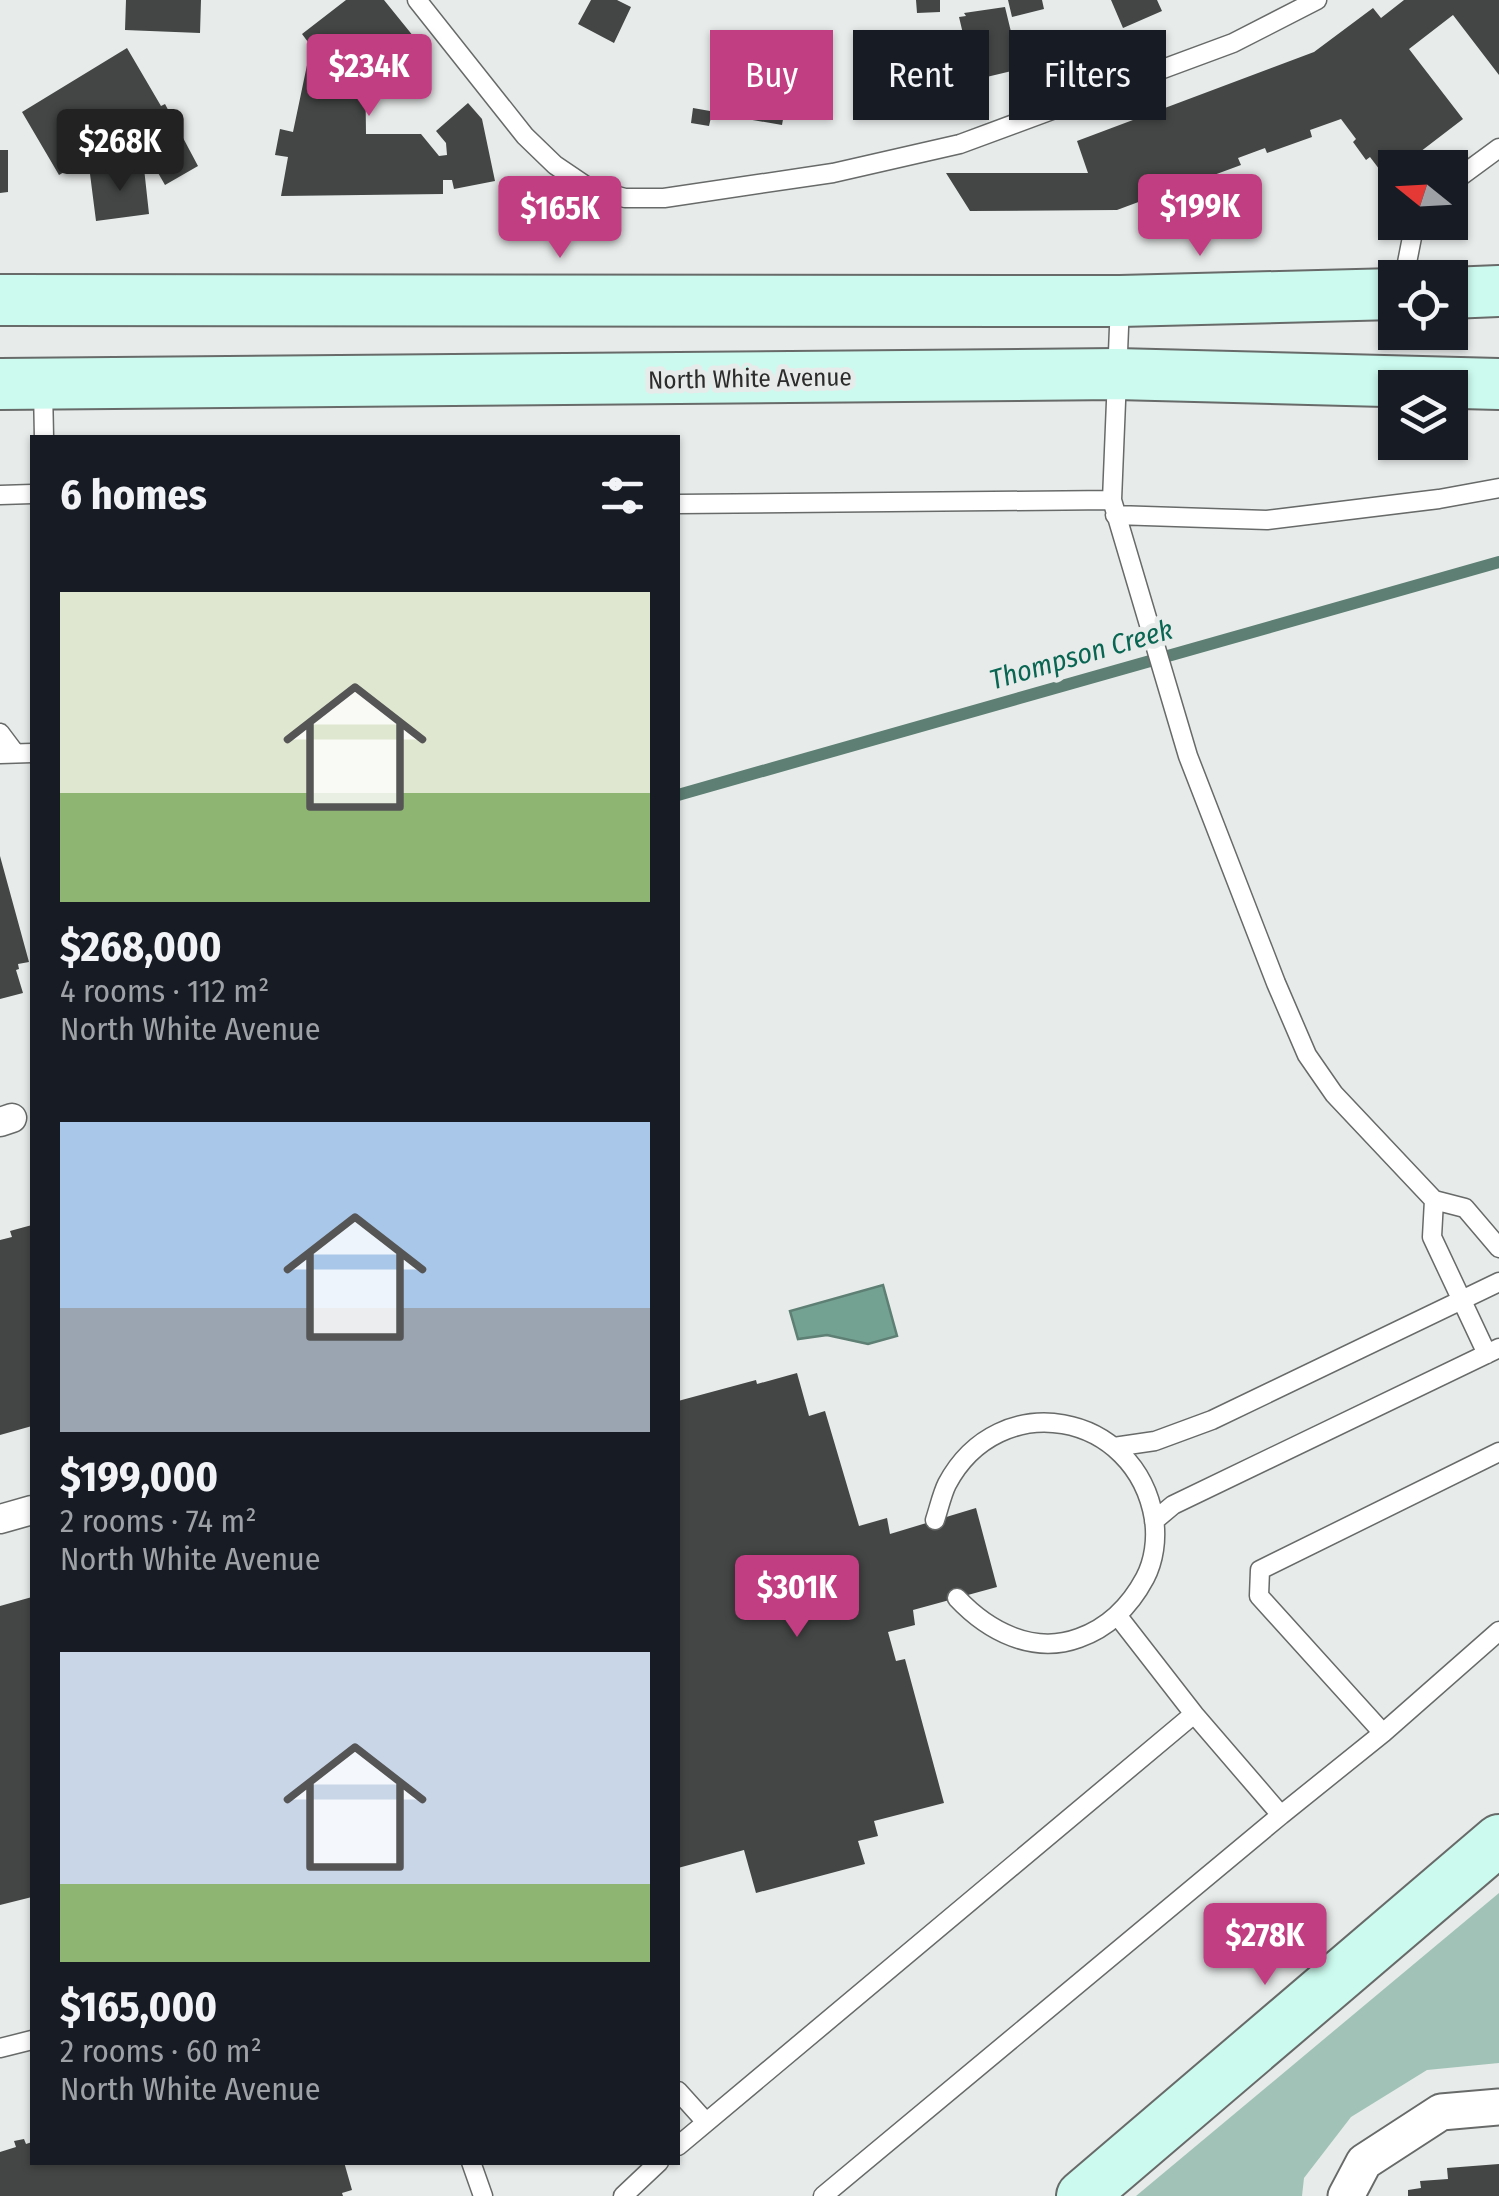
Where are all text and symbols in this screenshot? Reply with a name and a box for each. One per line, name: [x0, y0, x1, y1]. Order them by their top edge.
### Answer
chip: Buy: [710, 30, 833, 120]
chip: Rent: [853, 30, 989, 120]
chip: Filters: [1009, 30, 1166, 120]
pin: $234K: [299, 34, 439, 119]
text: $234K: [329, 47, 409, 85]
pin: $268K: [50, 109, 190, 194]
text: $268K: [79, 122, 161, 160]
north arrow: [1378, 150, 1468, 240]
map controls: [1378, 150, 1468, 460]
pin: $199K: [1130, 174, 1270, 259]
pin: $165K: [490, 176, 630, 261]
text: $199K: [1160, 187, 1240, 225]
text: $165K: [520, 189, 600, 227]
button: locate: [1378, 260, 1468, 350]
street label: North White Avenue: [648, 362, 852, 396]
button: layers: [1378, 370, 1468, 460]
icon: filters: [595, 468, 650, 523]
text: 6 homes: [60, 470, 207, 520]
water label: Thompson Creek: [986, 613, 1177, 696]
icon: home: [265, 657, 445, 837]
text: $268,000: [60, 922, 222, 972]
text: 4 rooms · 112 m²: [60, 972, 269, 1010]
text: North White Avenue: [60, 1010, 321, 1048]
icon: home: [265, 1187, 445, 1367]
text: $199,000: [60, 1452, 218, 1502]
text: 2 rooms · 74 m²: [60, 1502, 257, 1540]
text: North White Avenue: [60, 1540, 321, 1578]
pin: $301K: [727, 1555, 867, 1640]
text: $301K: [757, 1568, 837, 1606]
icon: home: [265, 1717, 445, 1897]
pin: $278K: [1195, 1903, 1335, 1988]
text: $278K: [1226, 1916, 1304, 1954]
text: $165,000: [60, 1982, 217, 2032]
text: 2 rooms · 60 m²: [60, 2032, 262, 2070]
text: North White Avenue: [60, 2070, 321, 2108]

